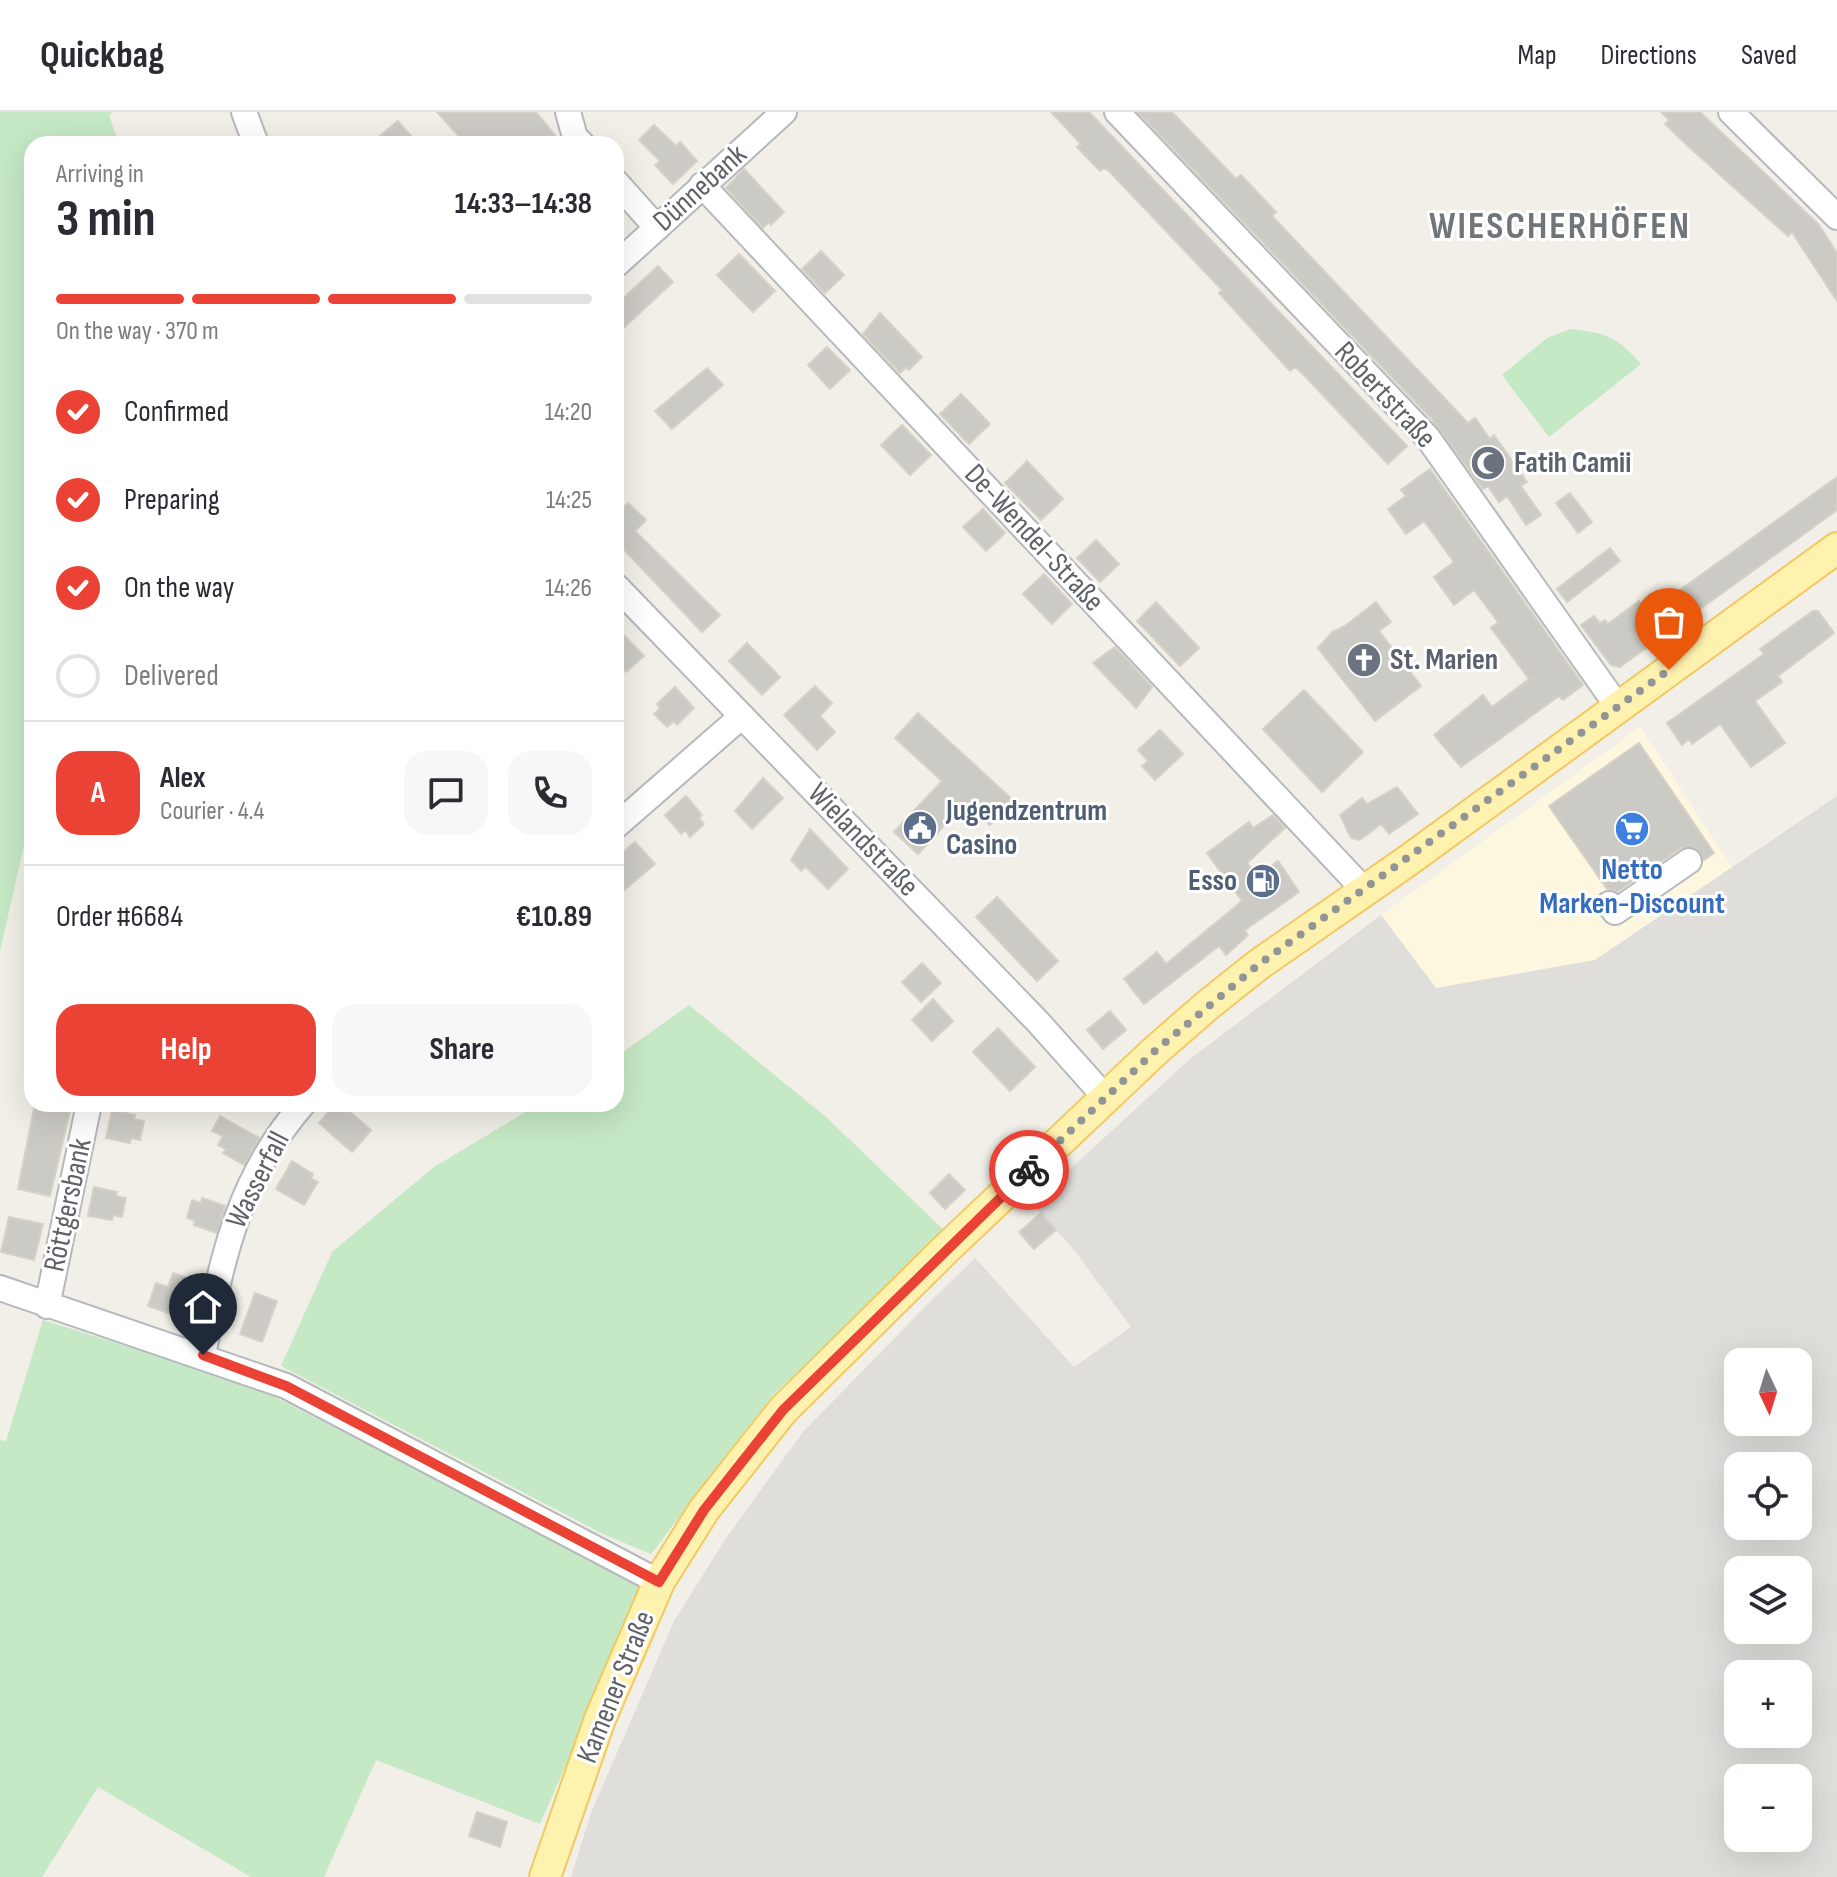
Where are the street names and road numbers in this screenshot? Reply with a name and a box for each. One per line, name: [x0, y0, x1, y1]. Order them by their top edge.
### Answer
street label: Dünnebank: [646, 136, 755, 239]
street label: Robertstraße: [1327, 334, 1443, 456]
street label: De-Wendel-Straße: [957, 457, 1111, 619]
street label: Wielandstraße: [800, 776, 926, 904]
street label: Wasserfall: [218, 1126, 298, 1234]
street label: Röttgersbank: [36, 1135, 100, 1275]
street label: Kamener Straße: [569, 1606, 663, 1768]

